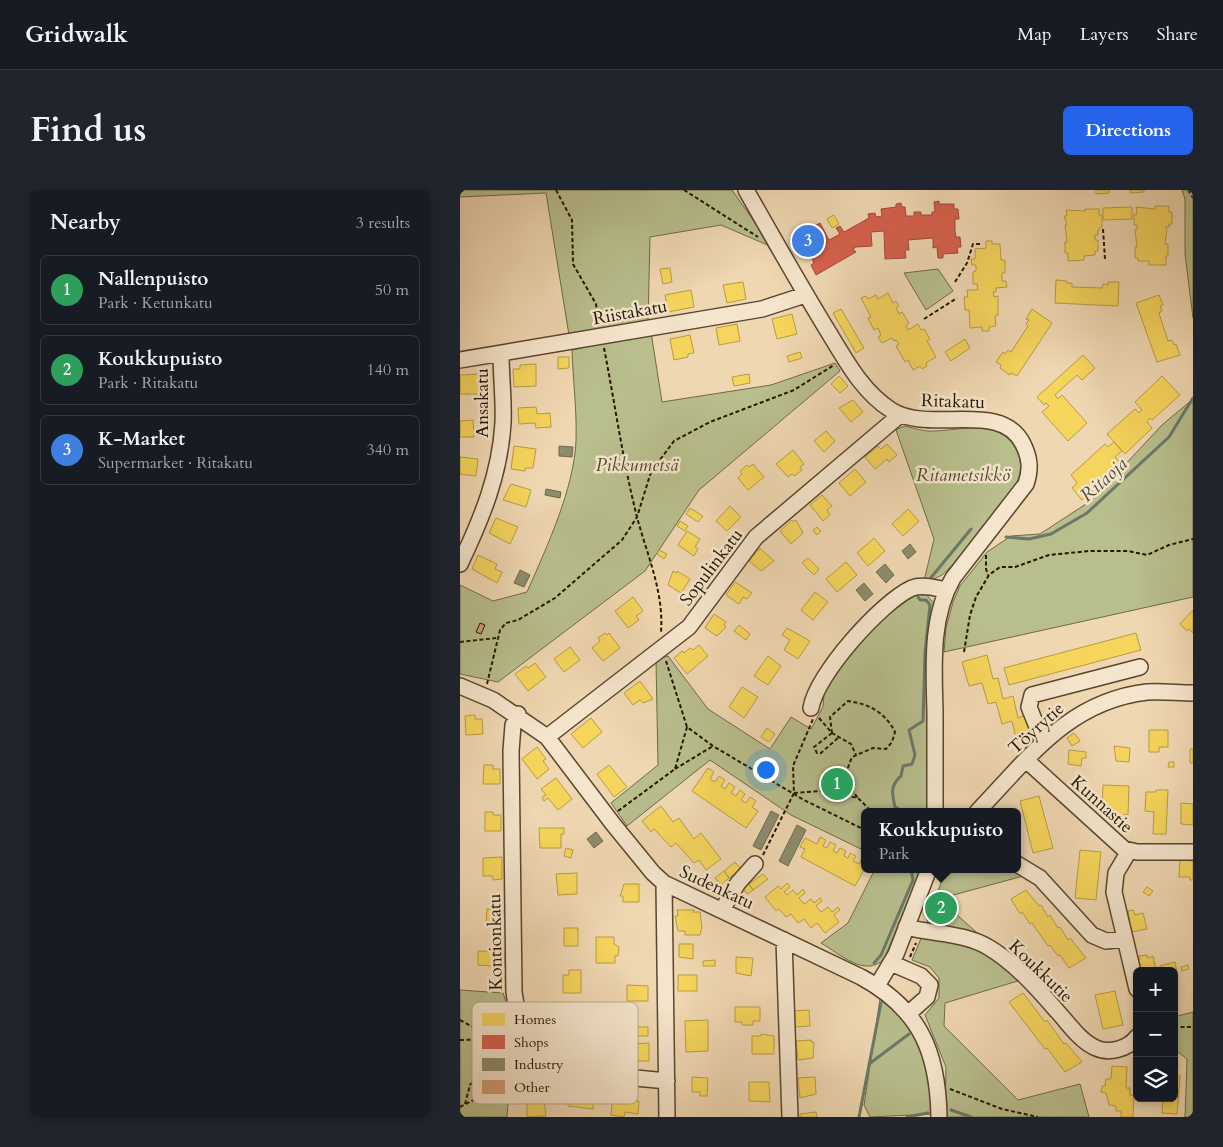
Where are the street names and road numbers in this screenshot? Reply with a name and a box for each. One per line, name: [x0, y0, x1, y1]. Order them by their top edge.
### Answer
street label: Riistakatu: [591, 294, 669, 331]
street label: Ansakatu: [470, 368, 495, 438]
street label: Ritakatu: [921, 388, 986, 415]
street label: Sopulinkatu: [674, 523, 749, 611]
street label: Töyrytie: [1003, 697, 1070, 760]
street label: Kunnastie: [1065, 769, 1138, 839]
street label: Sudenkatu: [675, 859, 758, 916]
street label: Kontionkatu: [482, 893, 509, 991]
street label: Koukkutie: [1003, 934, 1078, 1009]

